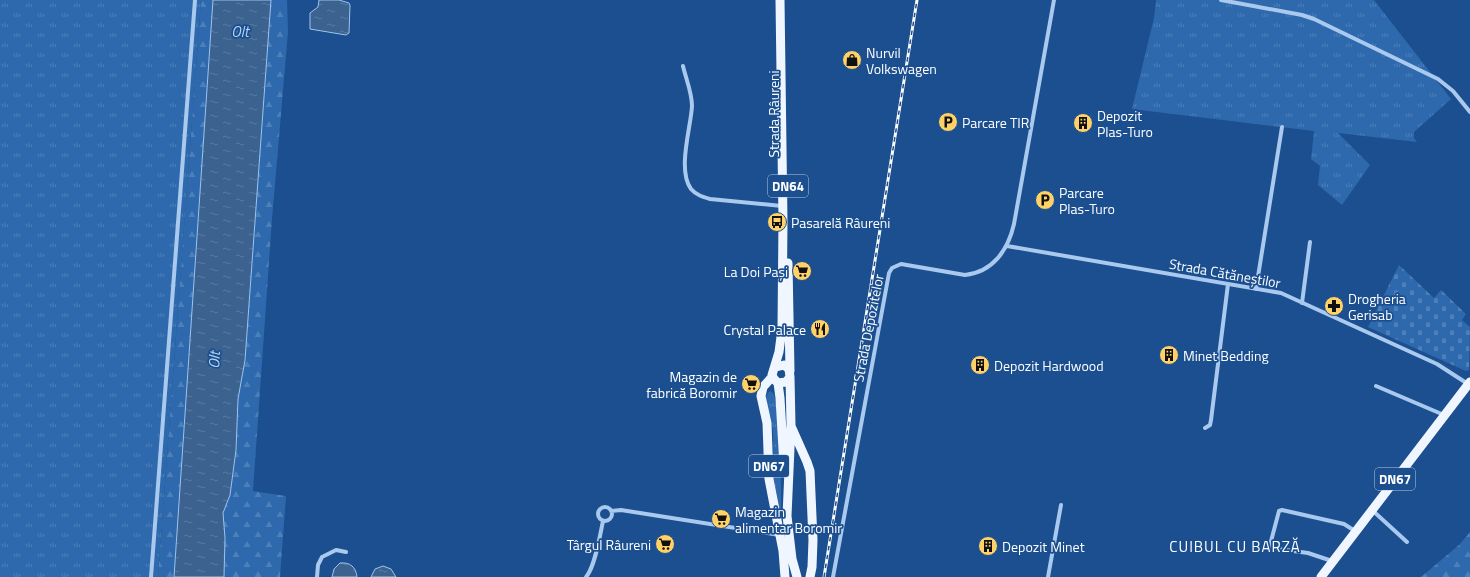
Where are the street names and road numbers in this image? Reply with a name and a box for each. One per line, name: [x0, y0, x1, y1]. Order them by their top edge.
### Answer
street label: Strada Râureni: [763, 70, 784, 158]
road number: DN64: [768, 175, 808, 197]
street label: Strada Cătăneștilor: [1168, 253, 1283, 293]
street label: Strada Depozitelor: [847, 272, 889, 384]
road number: DN67: [749, 455, 789, 477]
road number: DN67: [1375, 468, 1415, 490]

